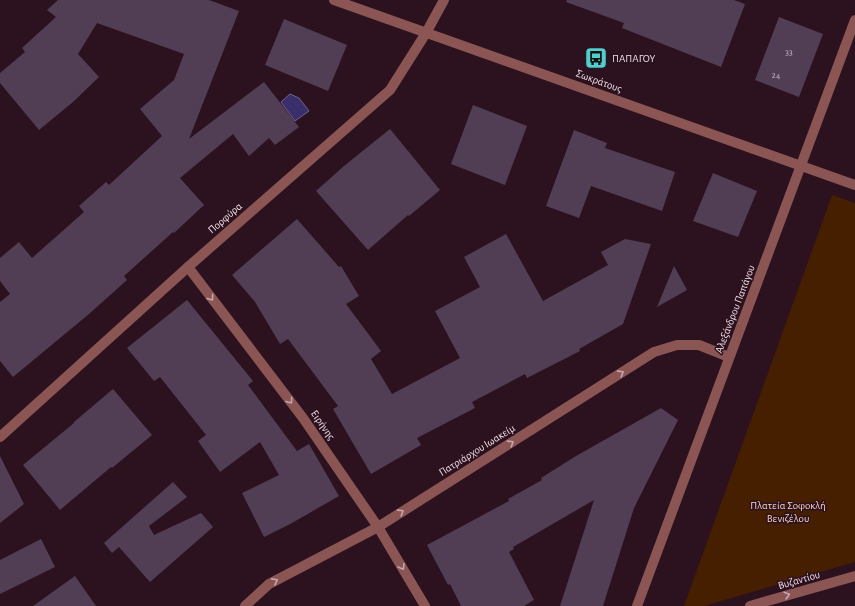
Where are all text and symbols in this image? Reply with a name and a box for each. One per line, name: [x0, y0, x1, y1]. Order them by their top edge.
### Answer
bus stop icon: ΠΑΠΑΓΟΥ: [583, 45, 609, 71]
house number: 33: [785, 48, 793, 57]
place label: ΠΑΠΑΓΟΥ: [612, 53, 655, 64]
street label: Σωκράτους: [575, 68, 623, 94]
house number: 24: [772, 71, 781, 80]
street label: Πορφύρα: [206, 200, 244, 236]
street label: Αλεξάνδρου Παπάγου: [713, 263, 757, 355]
one-way arrow: [207, 294, 214, 301]
one-way arrow: [617, 370, 624, 378]
one-way arrow: [286, 397, 293, 404]
street label: Ειρήνης: [309, 408, 337, 442]
street label: Πατριάρχου Ιωακείμ: [437, 422, 517, 478]
one-way arrow: [507, 440, 514, 447]
park label: Πλατεία Σοφοκλή Βενιζέλου: [750, 500, 826, 524]
one-way arrow: [397, 510, 404, 517]
one-way arrow: [397, 563, 404, 570]
street label: Βυζαντίου: [777, 569, 821, 591]
one-way arrow: [270, 578, 278, 585]
one-way arrow: [784, 592, 790, 600]

